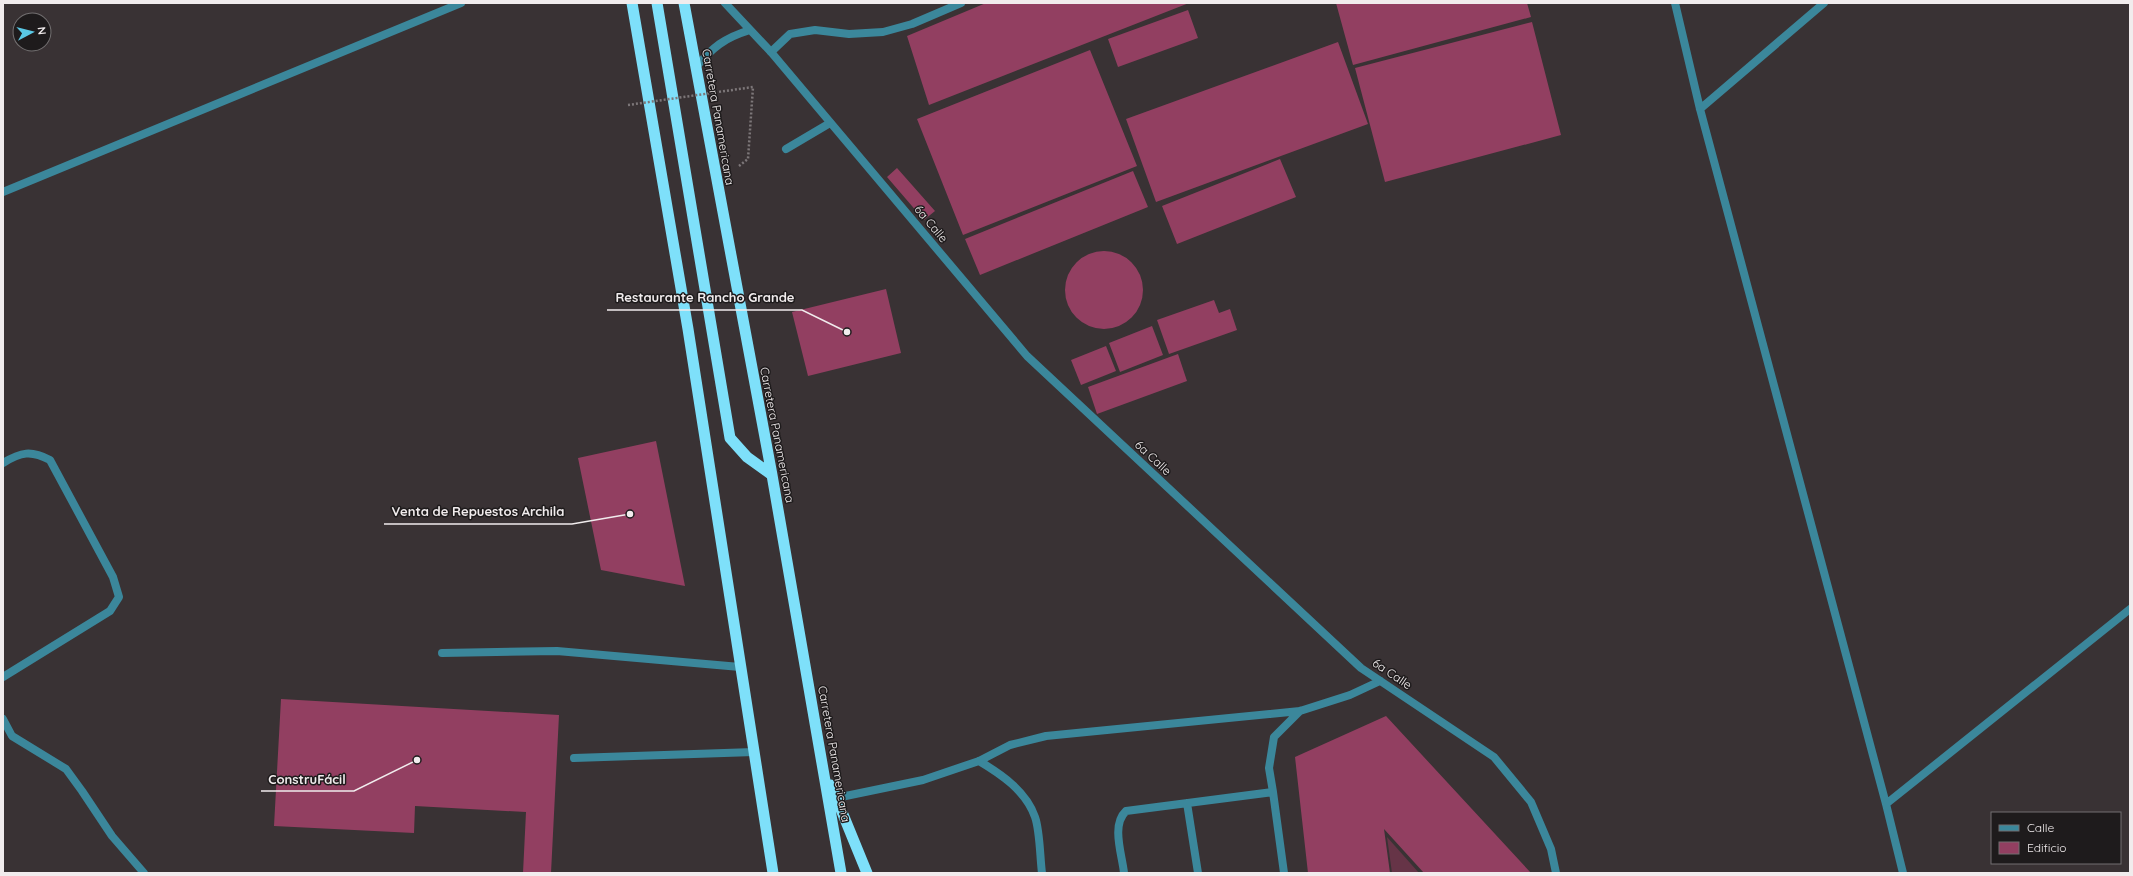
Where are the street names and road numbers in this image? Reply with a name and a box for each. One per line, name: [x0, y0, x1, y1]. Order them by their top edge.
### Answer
street label: Carretera Panamericana: [699, 48, 738, 186]
street label: 6a Calle: [911, 202, 952, 246]
street label: Carretera Panamericana: [757, 366, 798, 504]
street label: 6a Calle: [1132, 437, 1175, 478]
street label: 6a Calle: [1370, 655, 1415, 692]
street label: Carretera Panamericana: [815, 685, 854, 823]

